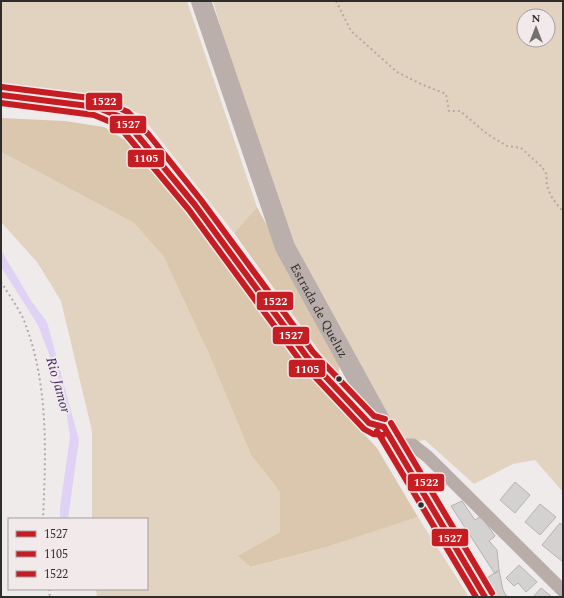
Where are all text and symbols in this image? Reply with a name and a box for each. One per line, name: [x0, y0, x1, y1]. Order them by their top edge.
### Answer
north arrow: [516, 8, 556, 48]
text: N: [532, 10, 541, 27]
line badge: 1522: [85, 92, 123, 111]
text: 1522: [92, 93, 116, 110]
line badge: 1527: [109, 115, 147, 134]
text: 1527: [116, 116, 140, 133]
line badge: 1105: [127, 149, 165, 168]
text: 1105: [134, 150, 158, 167]
street label: Estrada de Queluz: [285, 260, 353, 362]
line badge: 1522: [256, 291, 294, 311]
text: 1522: [263, 293, 287, 310]
line badge: 1527: [272, 326, 310, 345]
text: 1527: [279, 327, 303, 344]
water label: Rio Jamor: [41, 355, 77, 416]
line badge: 1105: [288, 359, 326, 378]
text: 1105: [295, 361, 319, 378]
unlabelled marker: [334, 374, 344, 384]
line badge: 1522: [407, 473, 445, 492]
text: 1522: [414, 474, 438, 491]
unlabelled marker: [416, 500, 426, 510]
legend: [8, 518, 148, 590]
text: 1527: [44, 525, 68, 544]
line badge: 1527: [431, 528, 469, 547]
text: 1527: [438, 530, 462, 547]
text: 1105: [44, 545, 68, 564]
text: 1522: [44, 565, 68, 584]

